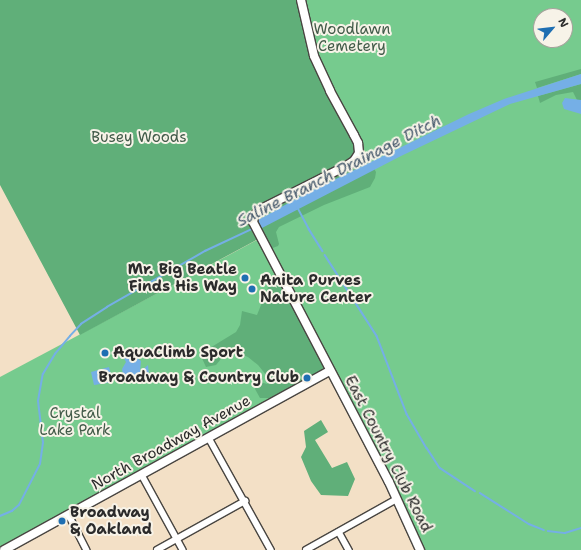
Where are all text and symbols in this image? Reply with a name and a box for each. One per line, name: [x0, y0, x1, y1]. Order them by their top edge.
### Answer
north arrow: [533, 8, 573, 48]
text: N: [554, 15, 572, 30]
park label: Woodlawn Cemetery: [314, 20, 390, 55]
water label: Saline Branch Drainage Ditch: [234, 111, 444, 231]
park label: Busey Woods: [91, 129, 187, 147]
place label: Mr. Big Beatle Finds His Way: [128, 260, 237, 295]
place label: Anita Purves Nature Center: [260, 271, 372, 306]
marker: Mr. Big Beatle Finds His Way: [240, 273, 250, 283]
marker: Anita Purves Nature Center: [247, 284, 257, 294]
place label: AquaClimb Sport: [113, 344, 243, 362]
marker: AquaClimb Sport: [100, 348, 110, 358]
place label: Broadway & Country Club: [99, 369, 299, 387]
marker: Broadway & Country Club: [302, 373, 312, 383]
street label: East Country Club Road: [341, 373, 435, 535]
street label: North Broadway Avenue: [88, 392, 254, 494]
park label: Crystal Lake Park: [39, 404, 111, 439]
place label: Broadway & Oakland: [70, 503, 152, 538]
marker: Broadway & Oakland: [57, 516, 67, 526]

